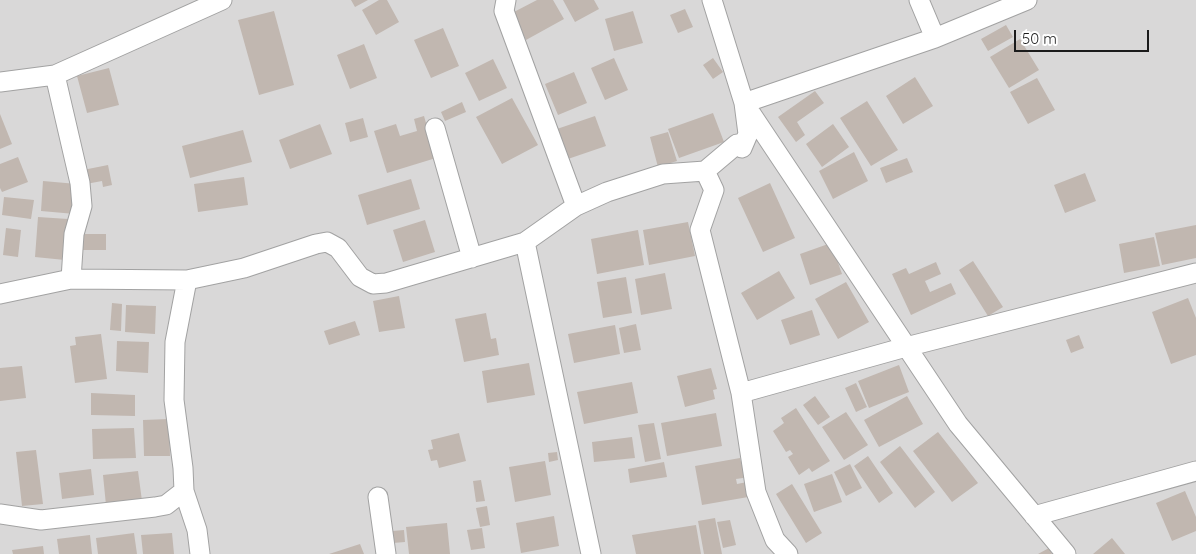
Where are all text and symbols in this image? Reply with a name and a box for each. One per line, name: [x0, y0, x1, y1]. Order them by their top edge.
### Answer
scale bar: [1016, 20, 1151, 52]
text: 50 m: [1022, 29, 1057, 48]

